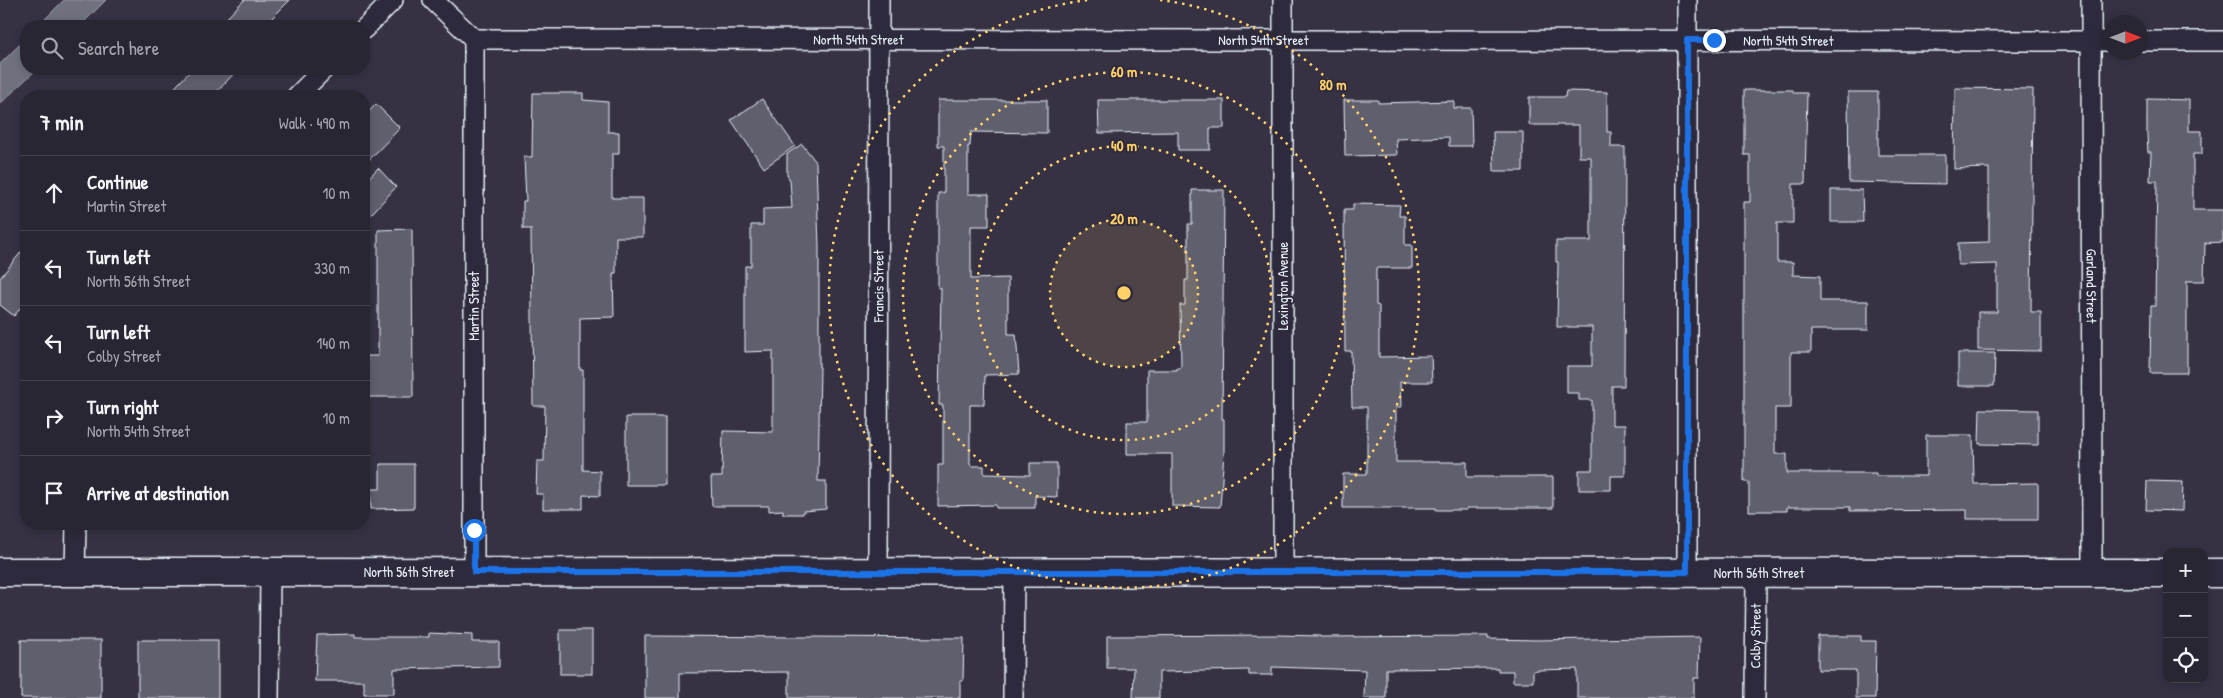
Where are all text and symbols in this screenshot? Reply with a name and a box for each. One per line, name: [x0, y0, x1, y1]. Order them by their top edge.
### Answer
north arrow: [2103, 15, 2148, 60]
search box: [20, 20, 370, 75]
street label: North 54th Street: [813, 29, 904, 49]
route end: [1703, 29, 1726, 52]
street label: North 54th Street: [1218, 30, 1309, 49]
street label: North 54th Street: [1743, 31, 1834, 50]
icon: search: [38, 34, 66, 62]
text: Search here: [78, 35, 159, 61]
text: 60 m: [1111, 61, 1137, 82]
text: 80 m: [1320, 74, 1346, 95]
text: 7 min: [40, 108, 84, 137]
text: Walk · 490 m: [279, 112, 350, 134]
text: 40 m: [1111, 135, 1137, 156]
text: Continue: [87, 169, 148, 195]
icon: ahead: [40, 179, 68, 207]
text: 10 m: [322, 182, 350, 204]
text: Martin Street: [87, 195, 166, 217]
text: 20 m: [1110, 208, 1138, 229]
street label: Lexington Avenue: [1273, 241, 1293, 330]
text: Turn left: [87, 244, 150, 270]
street label: Garland Street: [2082, 249, 2102, 323]
street label: Francis Street: [868, 250, 888, 323]
icon: left: [40, 254, 68, 282]
text: 330 m: [314, 257, 350, 279]
text: North 56th Street: [87, 270, 190, 292]
street label: Martin Street: [464, 271, 483, 341]
centre of rings: [1115, 284, 1133, 302]
text: Turn left: [87, 319, 150, 345]
icon: left: [40, 329, 68, 357]
text: 140 m: [316, 332, 350, 354]
text: Colby Street: [87, 345, 161, 367]
text: Turn right: [87, 394, 158, 420]
icon: right: [40, 404, 68, 432]
text: 10 m: [322, 407, 350, 429]
text: North 54th Street: [87, 420, 190, 442]
icon: arrive: [40, 479, 68, 507]
text: Arrive at destination: [87, 480, 229, 506]
route start: [463, 519, 486, 542]
map controls: [2163, 548, 2208, 683]
button: +: [2163, 548, 2208, 593]
street label: North 56th Street: [364, 562, 454, 581]
street label: North 56th Street: [1714, 563, 1804, 582]
button: −: [2163, 593, 2208, 638]
street label: Colby Street: [1745, 603, 1765, 668]
button: locate: [2163, 638, 2208, 683]

